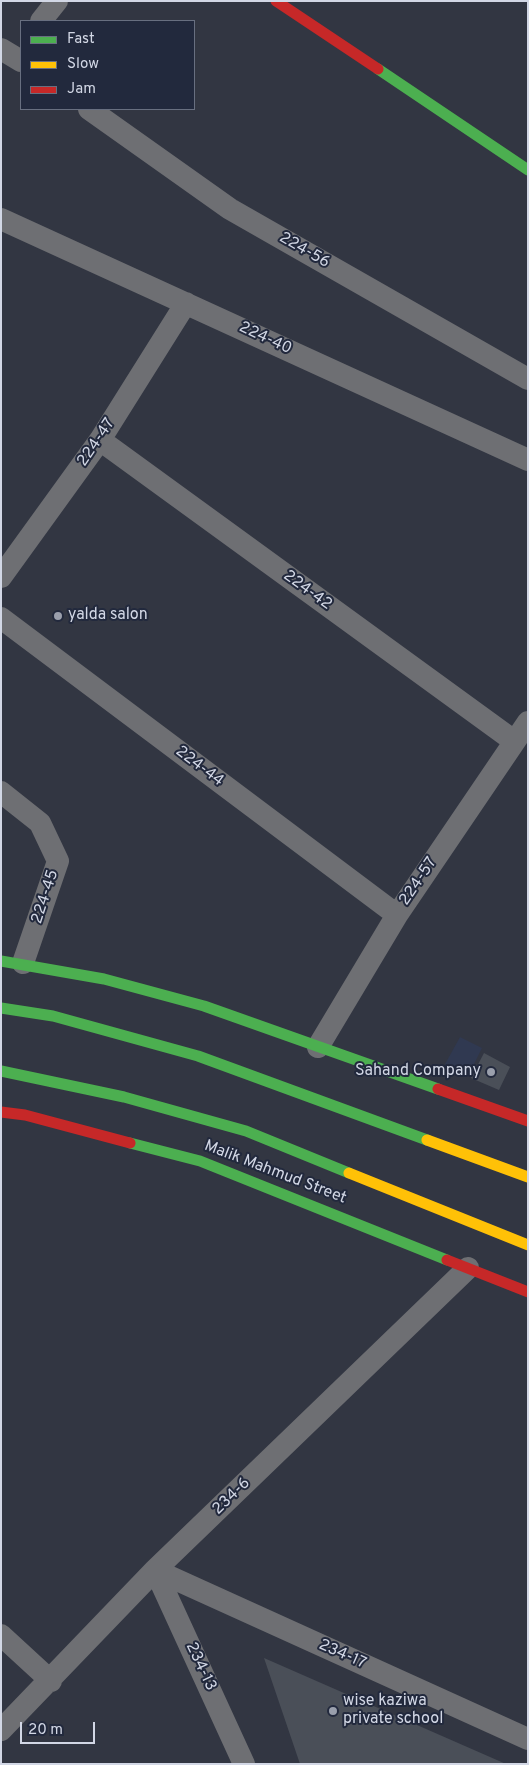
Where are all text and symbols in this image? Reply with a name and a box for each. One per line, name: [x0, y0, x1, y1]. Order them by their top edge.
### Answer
legend: [20, 20, 195, 110]
text: Fast: [67, 30, 95, 49]
text: Slow: [67, 55, 99, 74]
text: Jam: [67, 80, 96, 99]
street label: 224-56: [275, 229, 333, 273]
street label: 224-40: [236, 318, 294, 360]
street label: 224-47: [74, 415, 120, 471]
street label: 224-42: [279, 567, 335, 615]
place label: yalda salon: [68, 606, 148, 626]
marker: yalda salon: [52, 610, 64, 622]
street label: 224-44: [171, 743, 227, 791]
street label: 224-57: [396, 854, 442, 910]
street label: 224-45: [28, 868, 64, 926]
place label: Sahand Company: [355, 1062, 481, 1082]
marker: Sahand Company: [485, 1066, 497, 1078]
street label: Malik Mahmud Street: [201, 1137, 349, 1209]
street label: 234-6: [209, 1474, 255, 1520]
street label: 234-17: [315, 1636, 369, 1674]
street label: 234-13: [180, 1640, 220, 1694]
place label: wise kaziwa private school: [343, 1692, 443, 1730]
marker: wise kaziwa private school: [327, 1705, 339, 1717]
scale bar: [22, 1712, 98, 1744]
text: 20 m: [28, 1721, 63, 1740]

